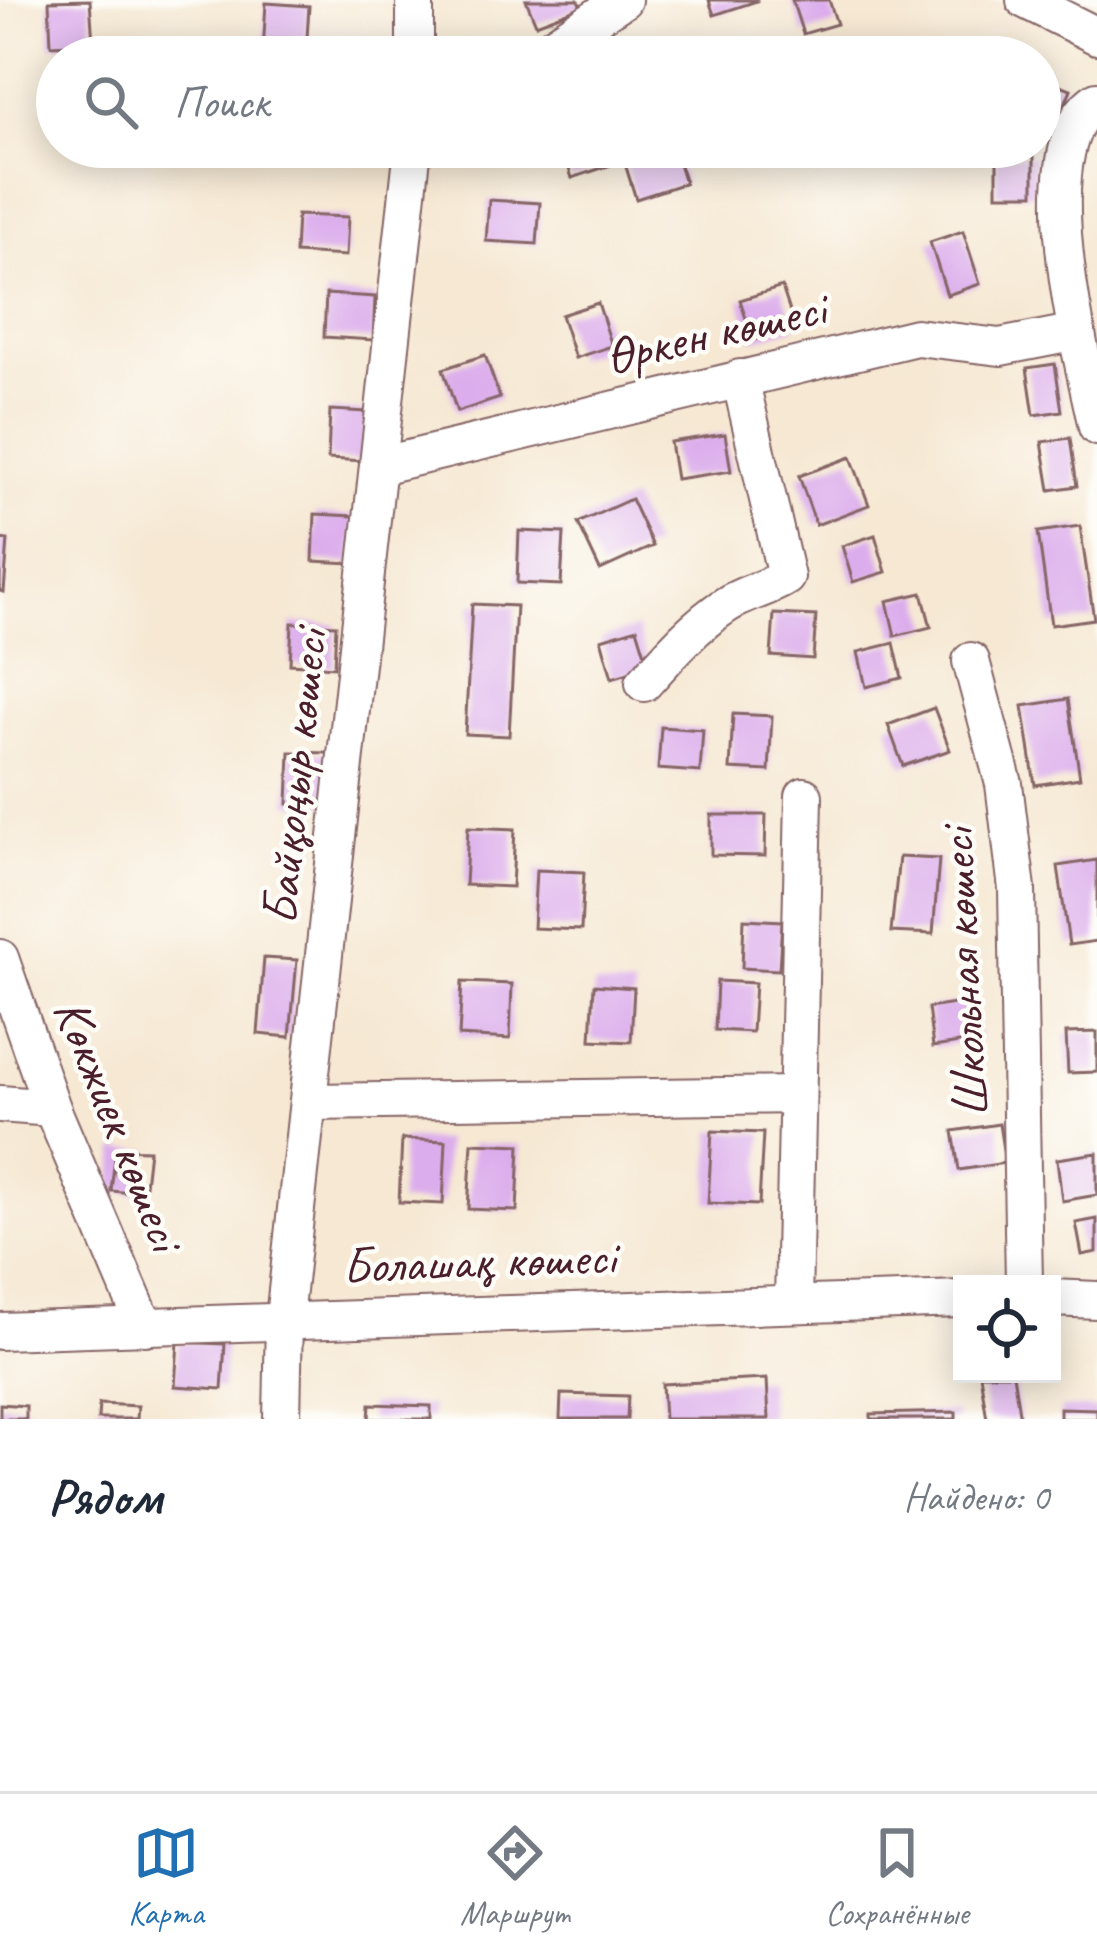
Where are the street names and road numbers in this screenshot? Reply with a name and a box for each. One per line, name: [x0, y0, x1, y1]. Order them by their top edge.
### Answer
street label: Өркен көшесі: [599, 274, 837, 388]
street label: Байқоңыр көшесі: [247, 621, 342, 927]
street label: Школьная көшесі: [923, 821, 1003, 1119]
street label: Көкжиек көшесі: [40, 989, 200, 1264]
street label: Болашақ көшесі: [341, 1224, 622, 1298]

